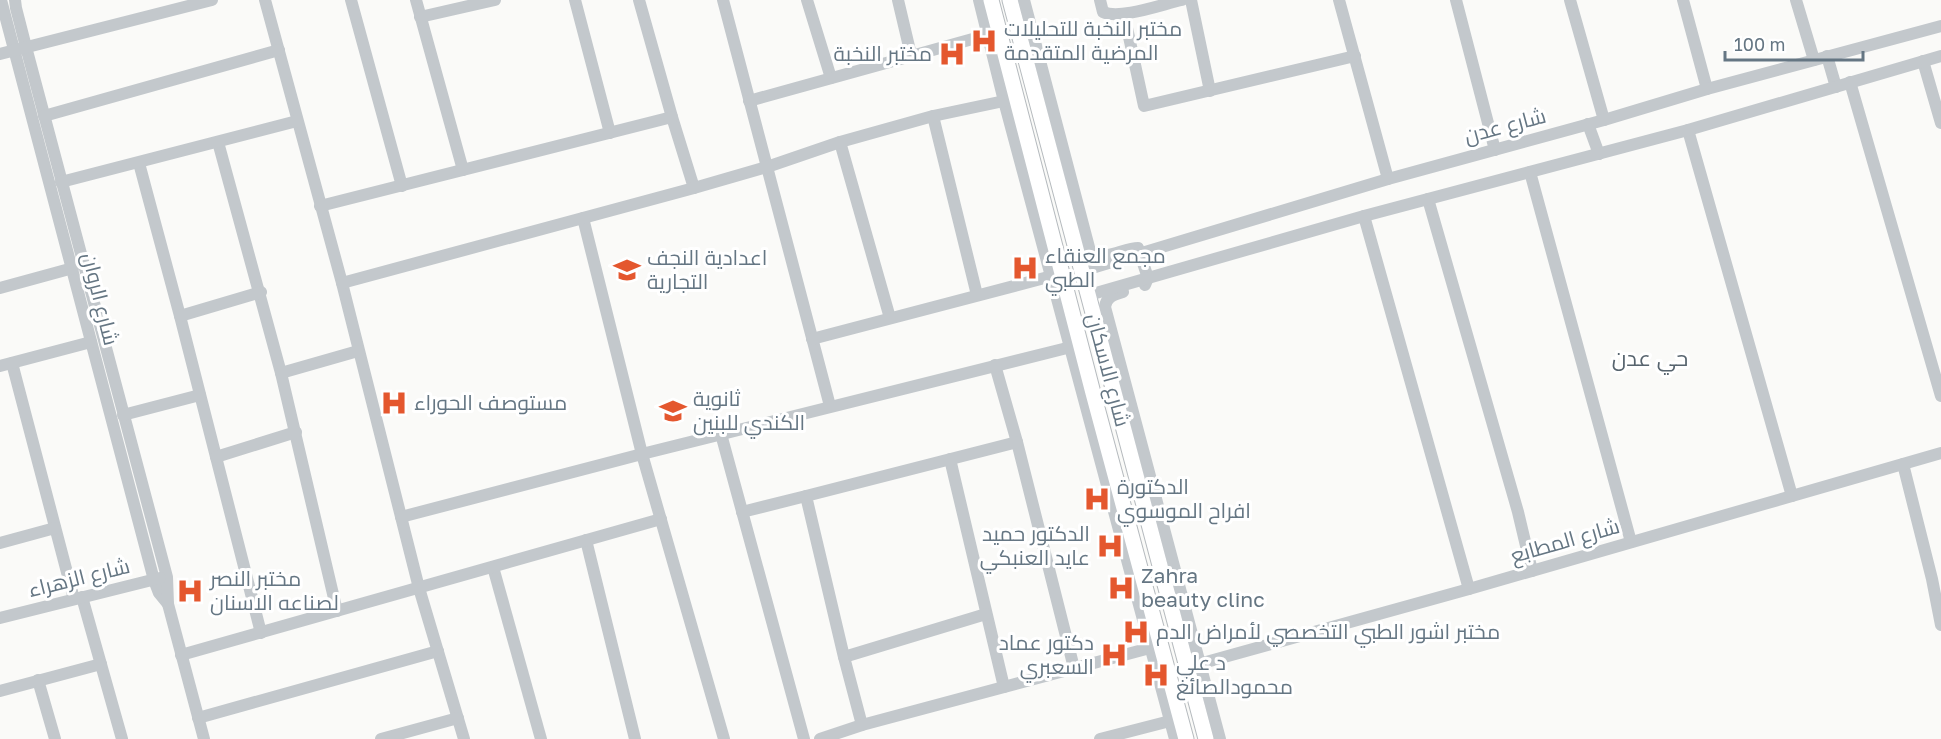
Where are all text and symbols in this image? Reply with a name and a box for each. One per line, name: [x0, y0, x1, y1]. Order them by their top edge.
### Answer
place label: مختبر النخبة للتحليلات المرضية المتقدمة: [1004, 15, 1182, 65]
scale bar: [1725, 24, 1863, 62]
hospital icon: مختبر النخبة للتحليلات المرضية المتقدمة: [969, 26, 999, 56]
text: 100 m: [1734, 33, 1785, 55]
hospital icon: مختبر النخبة: [937, 39, 967, 69]
place label: مختبر النخبة: [833, 40, 932, 66]
street label: شارع عدن: [1461, 102, 1549, 150]
place label: مجمع العنقاء الطبي: [1045, 242, 1166, 296]
place label: اعدادية النجف التجارية: [647, 244, 768, 294]
street label: شارع الروان: [75, 250, 125, 348]
hospital icon: مجمع العنقاء الطبي: [1010, 253, 1040, 283]
school or university icon: اعدادية النجف التجارية: [612, 255, 642, 285]
street label: شارع الاسكان: [1079, 310, 1137, 430]
district label: حي عدن: [1612, 344, 1688, 375]
place label: ثانوية الكندي للبنين: [693, 385, 805, 439]
hospital icon: مستوصف الحوراء: [379, 388, 409, 418]
place label: مستوصف الحوراء: [414, 389, 567, 415]
school or university icon: ثانوية الكندي للبنين: [658, 396, 688, 426]
place label: الدكتورة افراح الموسوي: [1117, 473, 1251, 527]
hospital icon: الدكتورة افراح الموسوي: [1082, 484, 1112, 514]
street label: شارع المطابع: [1507, 512, 1623, 570]
place label: الدكتور حميد عايد العنبكي: [980, 520, 1090, 574]
hospital icon: الدكتور حميد عايد العنبكي: [1095, 531, 1125, 561]
street label: شارع الزهراء: [25, 552, 133, 604]
place label: Zahra beauty clinc: [1141, 562, 1265, 612]
place label: مختبر النصر لصناعه الاسنان: [209, 565, 339, 616]
hospital icon: Zahra beauty clinc: [1106, 573, 1136, 603]
hospital icon: مختبر النصر لصناعه الاسنان: [175, 576, 205, 606]
hospital icon: مختبر اشور الطبي التخصصي لأمراض الدم: [1121, 617, 1151, 647]
place label: مختبر اشور الطبي التخصصي لأمراض الدم: [1156, 618, 1500, 648]
place label: دكتور عماد السعبري: [999, 629, 1094, 683]
hospital icon: دكتور عماد السعبري: [1099, 640, 1129, 670]
place label: د علي محمودالصائغ: [1176, 649, 1293, 701]
hospital icon: د علي محمودالصائغ: [1141, 660, 1171, 690]

